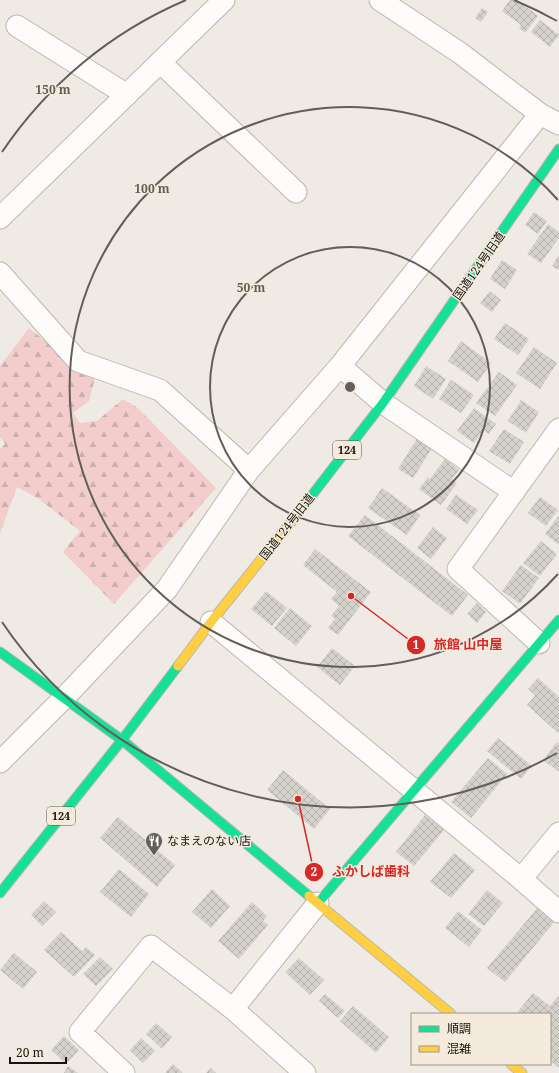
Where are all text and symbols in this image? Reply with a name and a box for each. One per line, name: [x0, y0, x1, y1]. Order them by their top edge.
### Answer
text: 150 m: [35, 81, 71, 98]
text: 100 m: [134, 180, 170, 197]
street label: 国道124号旧道: [449, 228, 509, 303]
text: 50 m: [237, 279, 265, 296]
centre of rings: [343, 380, 357, 394]
road number: 124: [333, 441, 361, 459]
street label: 国道124号旧道: [255, 490, 318, 563]
callout: 旅館 山中屋: [406, 632, 510, 657]
text: 旅館 山中屋: [434, 635, 502, 653]
text: 1: [413, 636, 420, 653]
road number: 124: [47, 807, 75, 825]
restaurant icon: なまえのない店: [144, 831, 164, 856]
place label: なまえのない店: [167, 832, 251, 849]
callout: ふかしば歯科: [304, 859, 418, 884]
text: ふかしば歯科: [332, 862, 410, 880]
text: 2: [311, 863, 318, 880]
legend: [411, 1013, 551, 1065]
text: 順調: [447, 1020, 471, 1037]
scale bar: [10, 1039, 66, 1065]
text: 混雑: [447, 1040, 471, 1057]
text: 20 m: [16, 1044, 44, 1061]

